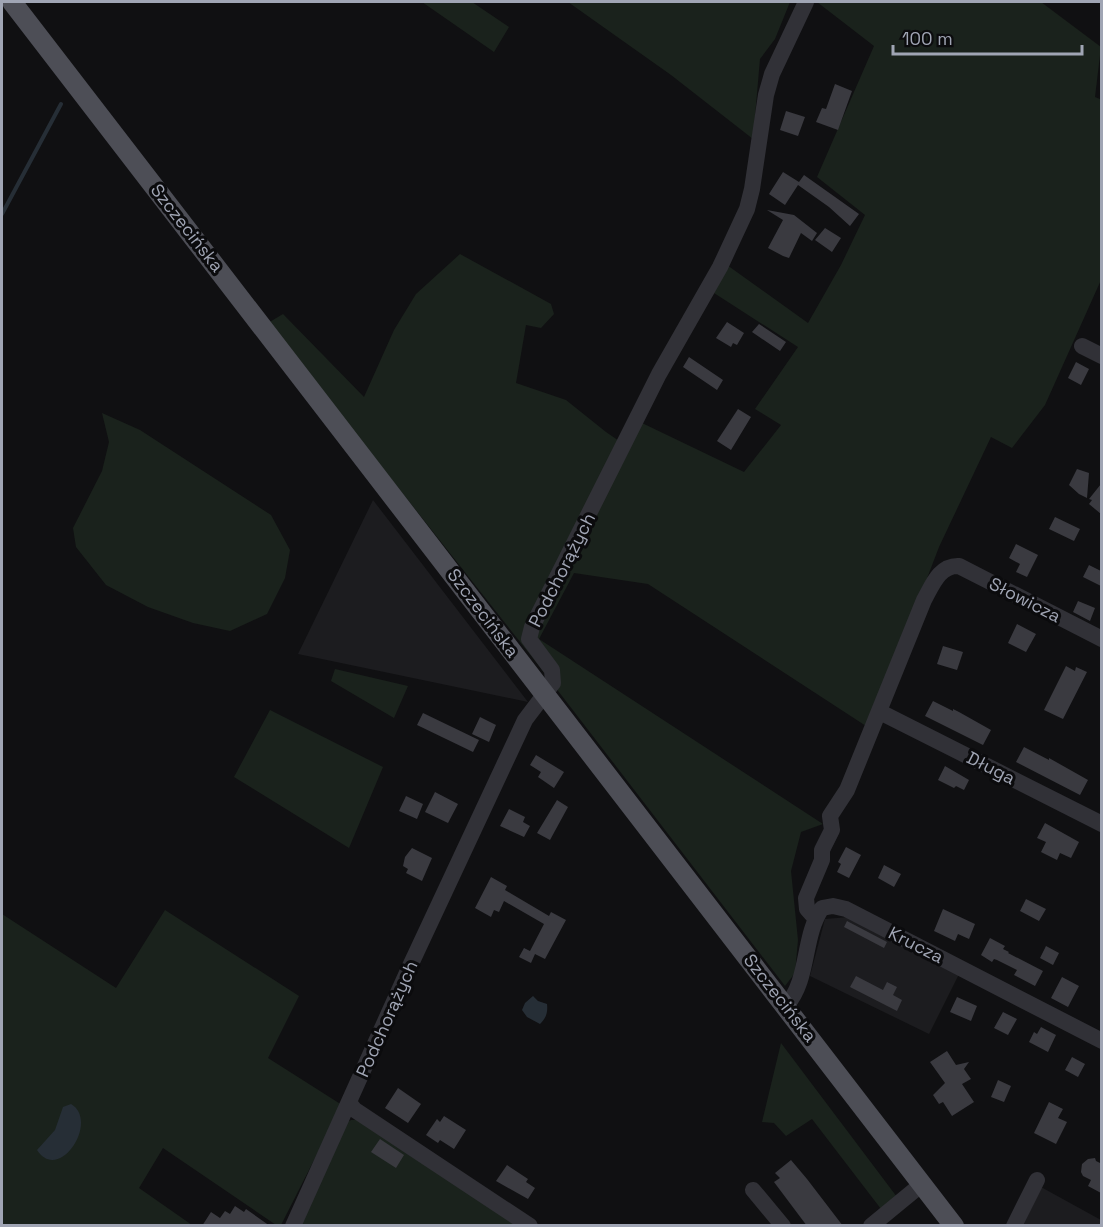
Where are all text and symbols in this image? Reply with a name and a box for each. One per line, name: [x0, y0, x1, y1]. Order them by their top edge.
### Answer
scale bar: [893, 18, 1082, 56]
text: 100 m: [902, 27, 953, 50]
street label: Szczecińska: [146, 179, 229, 276]
street label: Podchorążych: [523, 509, 600, 631]
street label: Szczecińska: [442, 564, 524, 662]
street label: Słowicza: [985, 572, 1065, 627]
street label: Długa: [963, 746, 1019, 789]
street label: Krucza: [885, 921, 948, 968]
street label: Szczecińska: [739, 949, 822, 1046]
street label: Podchorążych: [351, 957, 423, 1081]

